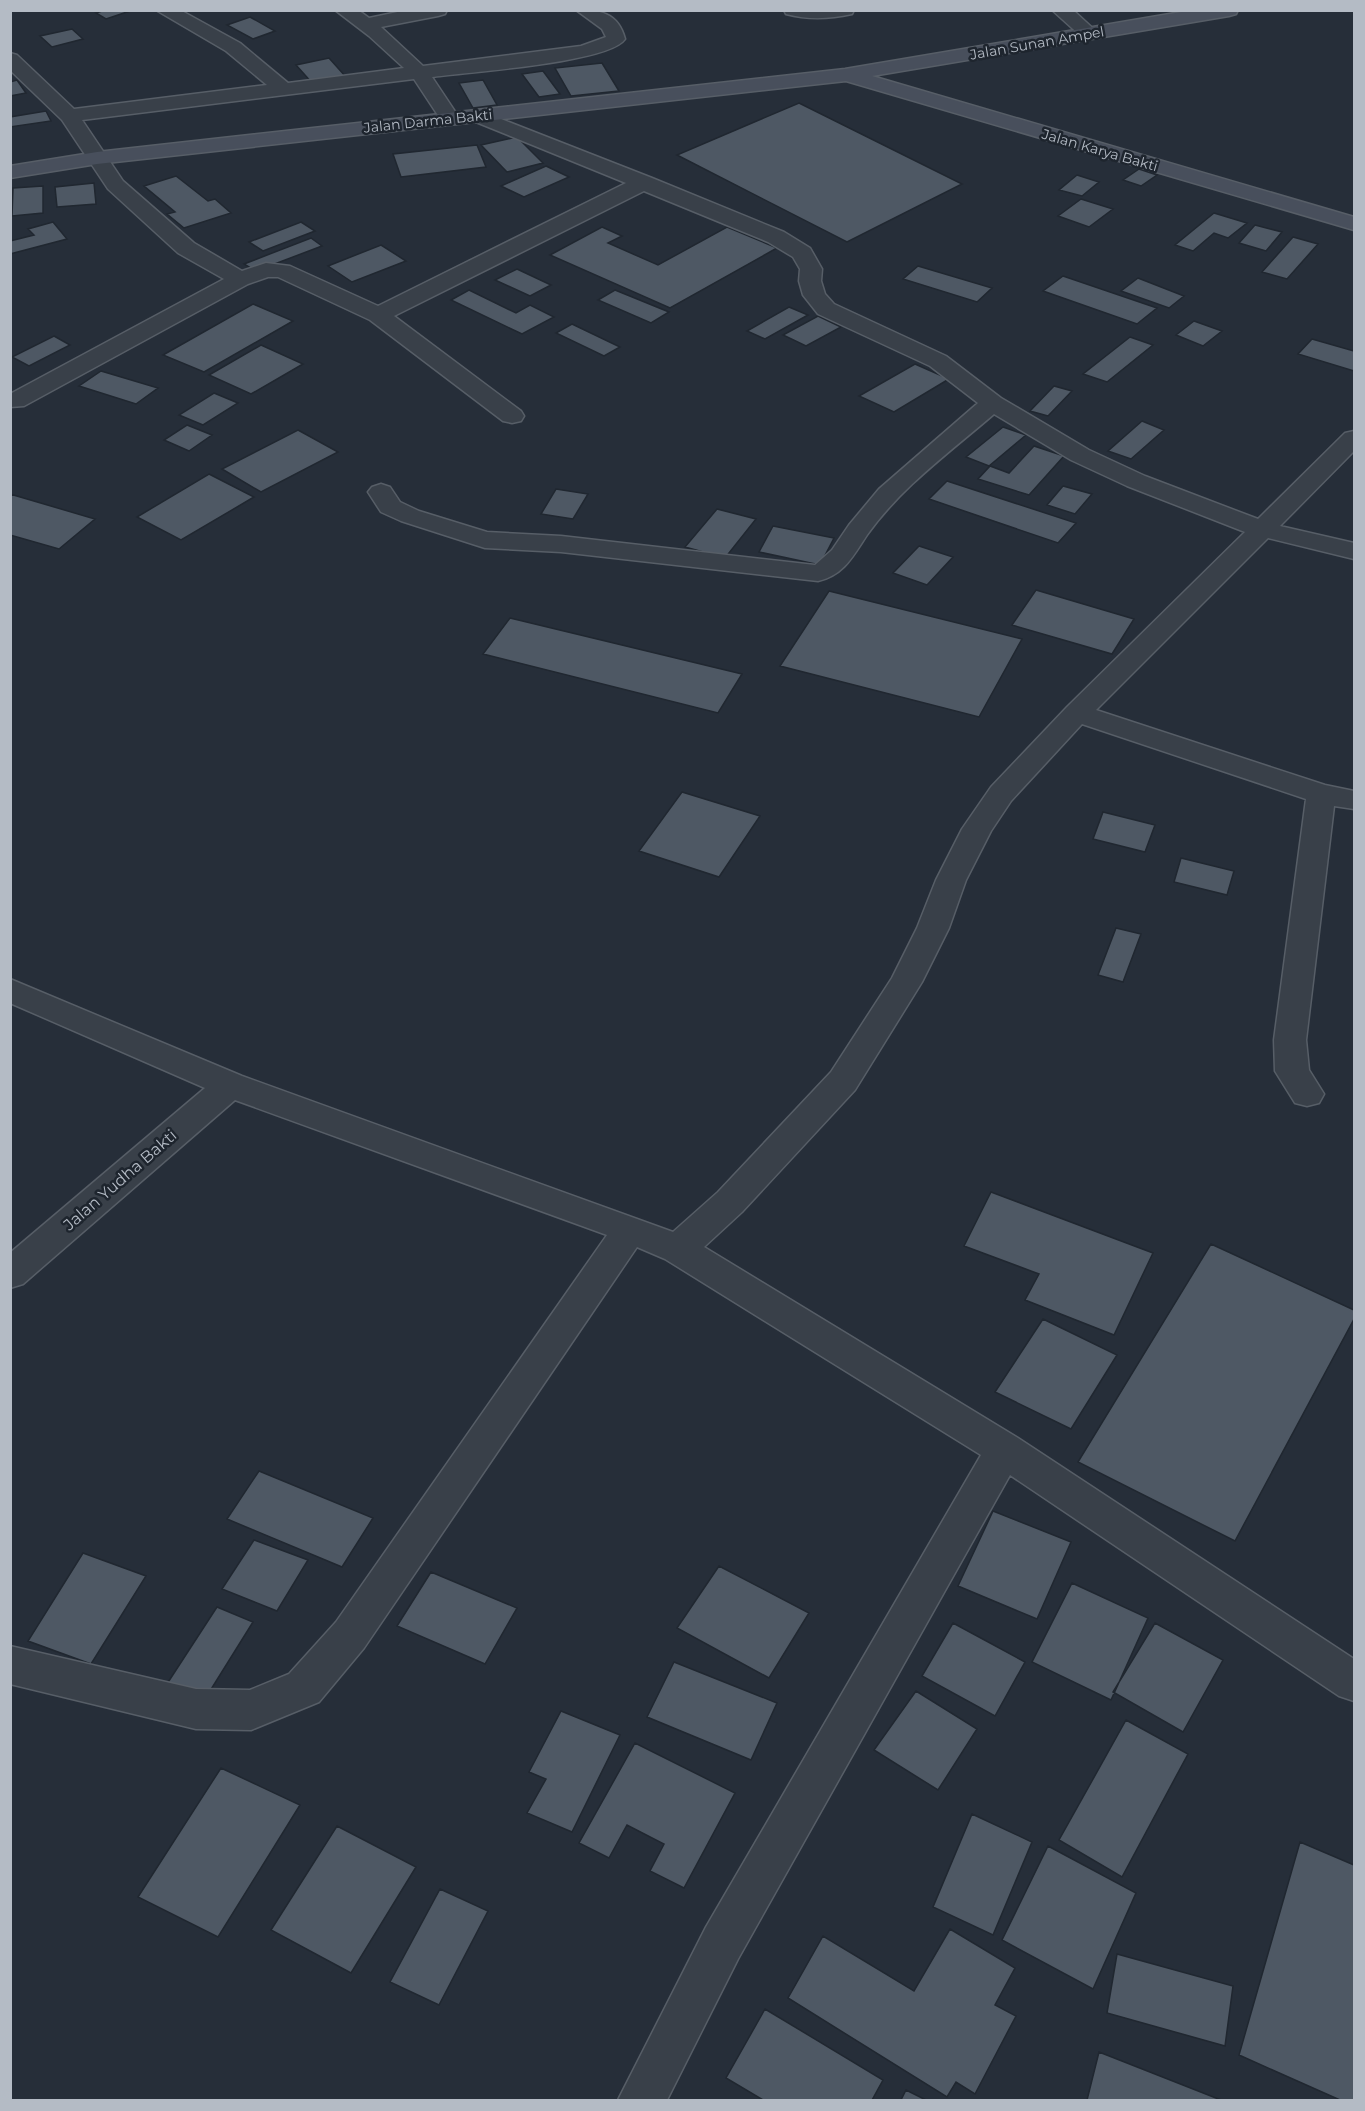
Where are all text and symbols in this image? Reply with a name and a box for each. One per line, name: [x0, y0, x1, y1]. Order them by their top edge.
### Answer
street label: Jalan Sunan Ampel: [968, 22, 1105, 64]
street label: Jalan Darma Bakti: [362, 105, 493, 137]
street label: Jalan Karya Bakti: [1039, 125, 1160, 175]
street label: Jalan Yudha Bakti: [59, 1126, 180, 1235]

